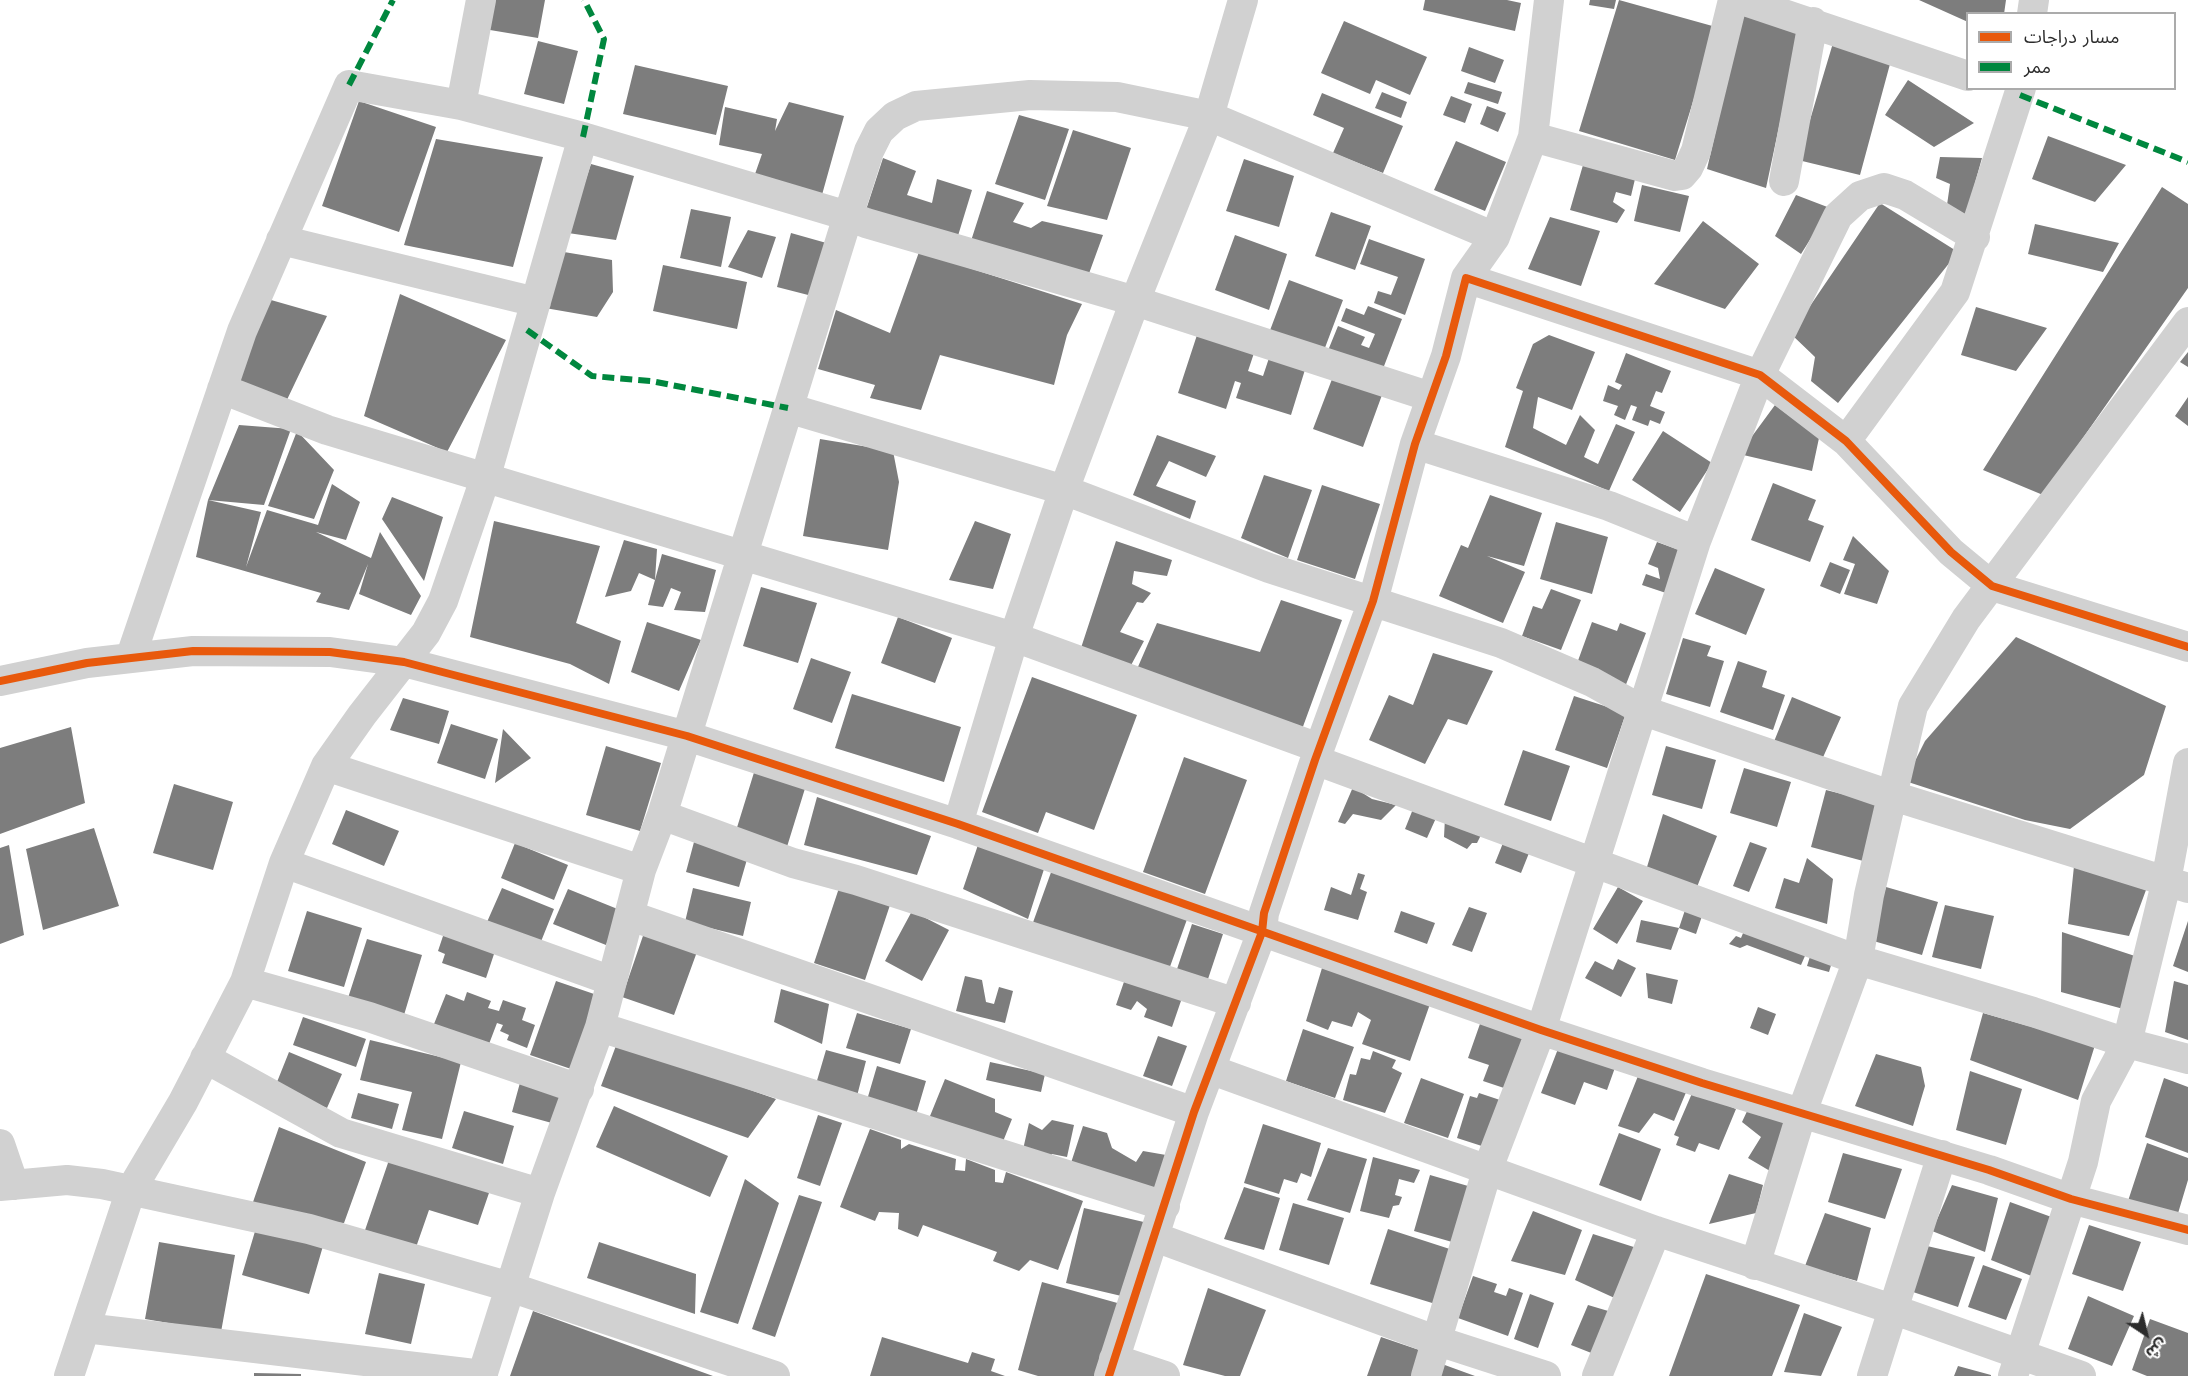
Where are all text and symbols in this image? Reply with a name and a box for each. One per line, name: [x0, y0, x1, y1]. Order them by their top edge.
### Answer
legend: [1966, 12, 2176, 90]
text: مسار دراجات: [2024, 26, 2119, 47]
text: ممر: [2024, 56, 2051, 77]
north arrow: [2116, 1304, 2176, 1364]
text: ش: [2142, 1335, 2171, 1363]

